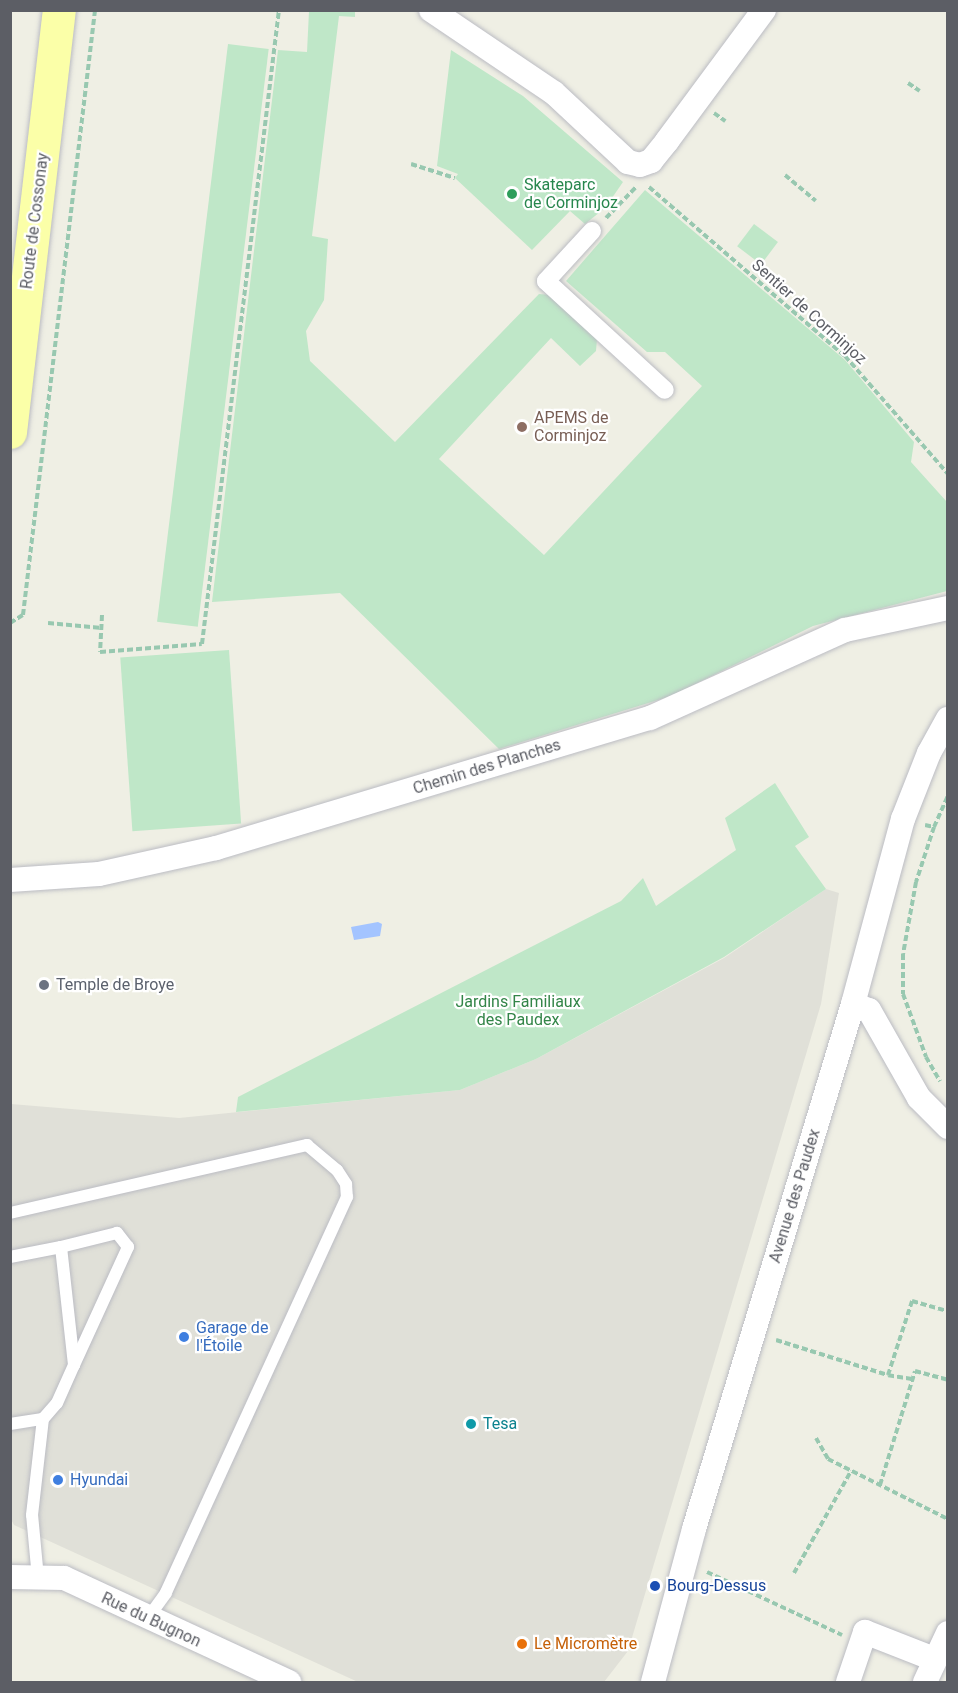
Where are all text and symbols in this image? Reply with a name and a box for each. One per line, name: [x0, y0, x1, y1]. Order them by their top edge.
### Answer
street label: Route de Cossonay: [17, 152, 53, 290]
place label: Skateparc de Corminjoz: [524, 175, 618, 213]
marker: Skateparc de Corminjoz: [505, 187, 519, 201]
street label: Sentier de Corminjoz: [748, 255, 870, 369]
place label: APEMS de Corminjoz: [534, 408, 609, 446]
marker: APEMS de Corminjoz: [515, 420, 529, 434]
street label: Chemin des Planches: [411, 735, 563, 799]
place label: Temple de Broye: [56, 975, 174, 995]
marker: Temple de Broye: [37, 978, 51, 992]
park label: Jardins Familiaux des Paudex: [455, 992, 581, 1030]
street label: Avenue des Paudex: [765, 1127, 825, 1265]
place label: Garage de l'Étoile: [196, 1318, 268, 1356]
marker: Garage de l'Étoile: [177, 1330, 191, 1344]
place label: Tesa: [483, 1414, 517, 1434]
marker: Tesa: [464, 1417, 478, 1431]
place label: Hyundai: [70, 1470, 128, 1490]
marker: Hyundai: [51, 1473, 65, 1487]
place label: Bourg-Dessus: [667, 1576, 766, 1596]
marker: Bourg-Dessus: [648, 1579, 662, 1593]
street label: Rue du Bugnon: [98, 1589, 204, 1651]
place label: Le Micromètre: [534, 1634, 637, 1654]
marker: Le Micromètre: [515, 1637, 529, 1651]

